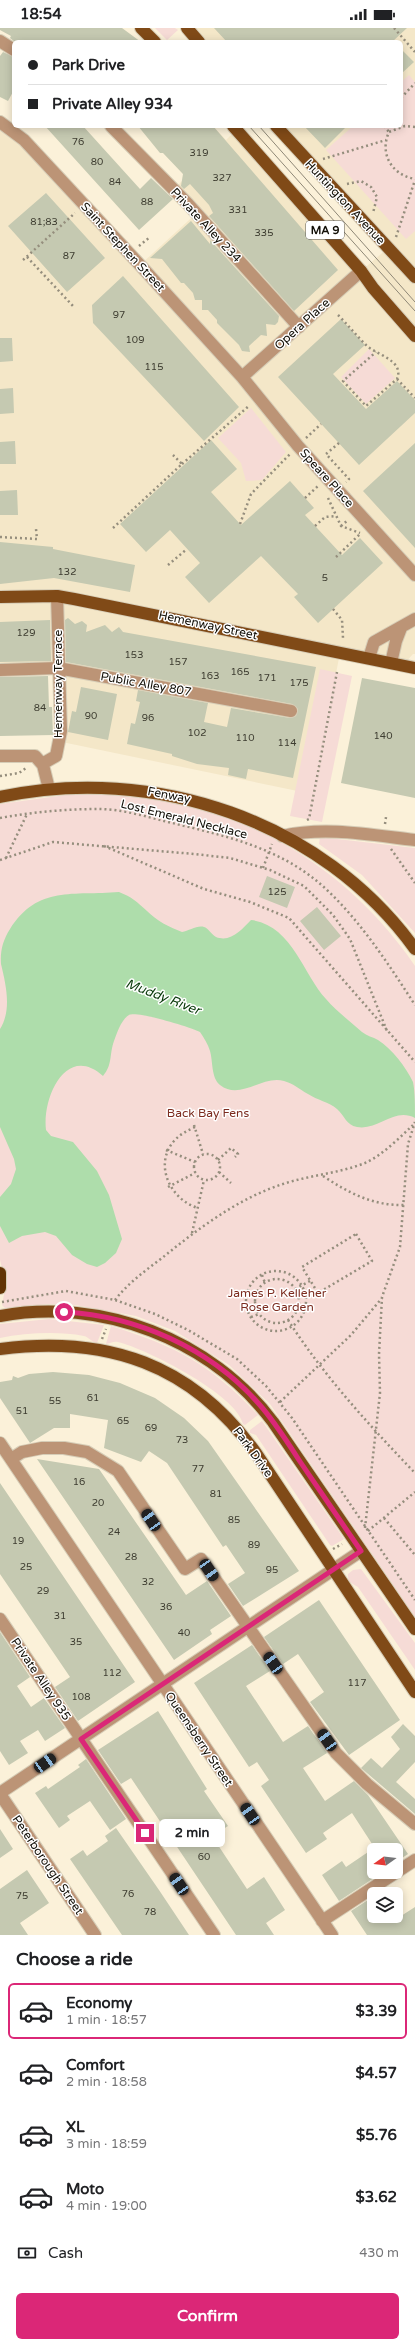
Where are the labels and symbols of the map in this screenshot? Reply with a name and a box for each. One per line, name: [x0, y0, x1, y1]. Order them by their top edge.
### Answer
house number: 76: [72, 136, 84, 148]
house number: 319: [190, 147, 208, 159]
house number: 80: [91, 156, 103, 168]
street label: Huntington Avenue: [302, 157, 388, 248]
house number: 327: [213, 172, 231, 184]
house number: 84: [109, 176, 121, 188]
street label: Private Alley 234: [168, 185, 244, 265]
house number: 88: [141, 196, 153, 208]
street label: Saint Stephen Street: [78, 200, 168, 295]
house number: 331: [229, 204, 247, 216]
house number: 81;83: [30, 216, 58, 228]
road number: MA 9: [306, 221, 344, 239]
house number: 335: [255, 227, 273, 239]
house number: 87: [63, 250, 75, 262]
street label: Opera Place: [272, 295, 333, 352]
house number: 97: [113, 309, 125, 321]
house number: 109: [126, 334, 144, 346]
house number: 115: [145, 361, 163, 373]
street label: Speare Place: [297, 446, 357, 510]
house number: 132: [58, 566, 76, 578]
house number: 5: [322, 572, 328, 584]
street label: Hemenway Street: [157, 608, 259, 642]
house number: 129: [17, 627, 35, 639]
street label: Hemenway Terrace: [51, 629, 65, 738]
house number: 153: [125, 649, 143, 661]
house number: 157: [169, 656, 187, 668]
house number: 165: [231, 666, 249, 678]
street label: Public Alley 807: [99, 669, 193, 699]
house number: 163: [201, 670, 219, 682]
house number: 171: [258, 672, 276, 684]
house number: 175: [290, 677, 308, 689]
house number: 84: [34, 702, 46, 714]
house number: 90: [85, 710, 97, 722]
house number: 96: [142, 712, 154, 724]
house number: 102: [188, 727, 206, 739]
house number: 140: [374, 730, 392, 742]
house number: 110: [236, 732, 254, 744]
house number: 114: [278, 737, 296, 749]
street label: Fenway: [146, 784, 192, 806]
street label: Lost Emerald Necklace: [119, 796, 249, 842]
house number: 125: [268, 886, 286, 898]
water label: Muddy River: [123, 975, 204, 1019]
park label: Back Bay Fens: [167, 1106, 249, 1120]
park label: James P. Kelleher Rose Garden: [228, 1286, 327, 1314]
route start: [55, 1303, 73, 1321]
house number: 61: [87, 1392, 99, 1404]
house number: 55: [49, 1395, 61, 1407]
house number: 51: [16, 1405, 28, 1417]
house number: 65: [117, 1415, 129, 1427]
house number: 69: [145, 1422, 157, 1434]
street label: Park Drive: [230, 1424, 276, 1480]
house number: 73: [176, 1434, 188, 1446]
house number: 77: [192, 1463, 204, 1475]
house number: 16: [73, 1476, 85, 1488]
house number: 81: [210, 1488, 222, 1500]
house number: 20: [92, 1497, 104, 1509]
car: [139, 1507, 163, 1533]
house number: 85: [228, 1514, 240, 1526]
house number: 24: [108, 1526, 120, 1538]
house number: 19: [12, 1535, 24, 1547]
house number: 89: [248, 1539, 260, 1551]
house number: 28: [125, 1551, 137, 1563]
car: [197, 1557, 221, 1583]
house number: 25: [20, 1561, 32, 1573]
house number: 95: [266, 1564, 278, 1576]
house number: 32: [142, 1576, 154, 1588]
house number: 29: [37, 1585, 49, 1597]
house number: 36: [160, 1601, 172, 1613]
house number: 31: [54, 1610, 66, 1622]
house number: 40: [178, 1627, 190, 1639]
street label: Private Alley 935: [8, 1635, 74, 1723]
house number: 35: [70, 1636, 82, 1648]
car: [261, 1650, 285, 1676]
house number: 112: [103, 1667, 121, 1679]
house number: 117: [348, 1677, 366, 1689]
street label: Queensberry Street: [162, 1689, 236, 1789]
house number: 108: [72, 1691, 90, 1703]
car: [315, 1727, 339, 1753]
car: [32, 1751, 58, 1775]
car: [238, 1801, 262, 1827]
street label: Peterborough Street: [10, 1813, 87, 1918]
callout: 2 min: [159, 1819, 225, 1847]
route end: [136, 1824, 154, 1842]
north arrow: [367, 1843, 403, 1879]
house number: 60: [198, 1851, 210, 1863]
car: [167, 1871, 191, 1897]
house number: 76: [122, 1888, 134, 1900]
house number: 75: [16, 1890, 28, 1902]
house number: 78: [144, 1906, 156, 1918]

